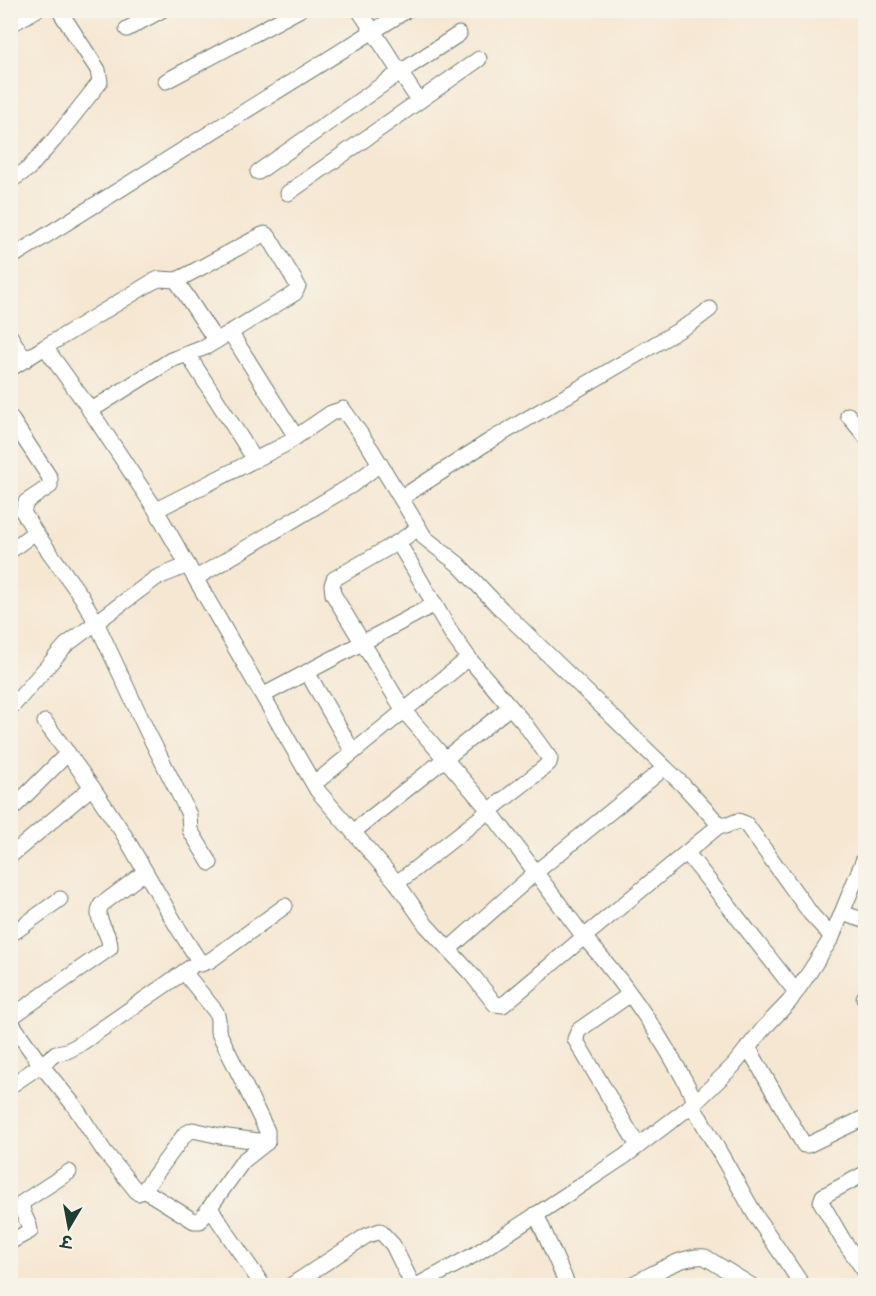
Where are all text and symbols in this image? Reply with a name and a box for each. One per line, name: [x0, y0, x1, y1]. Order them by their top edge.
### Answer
north arrow: [39, 1197, 99, 1257]
text: उ: [58, 1230, 76, 1252]

